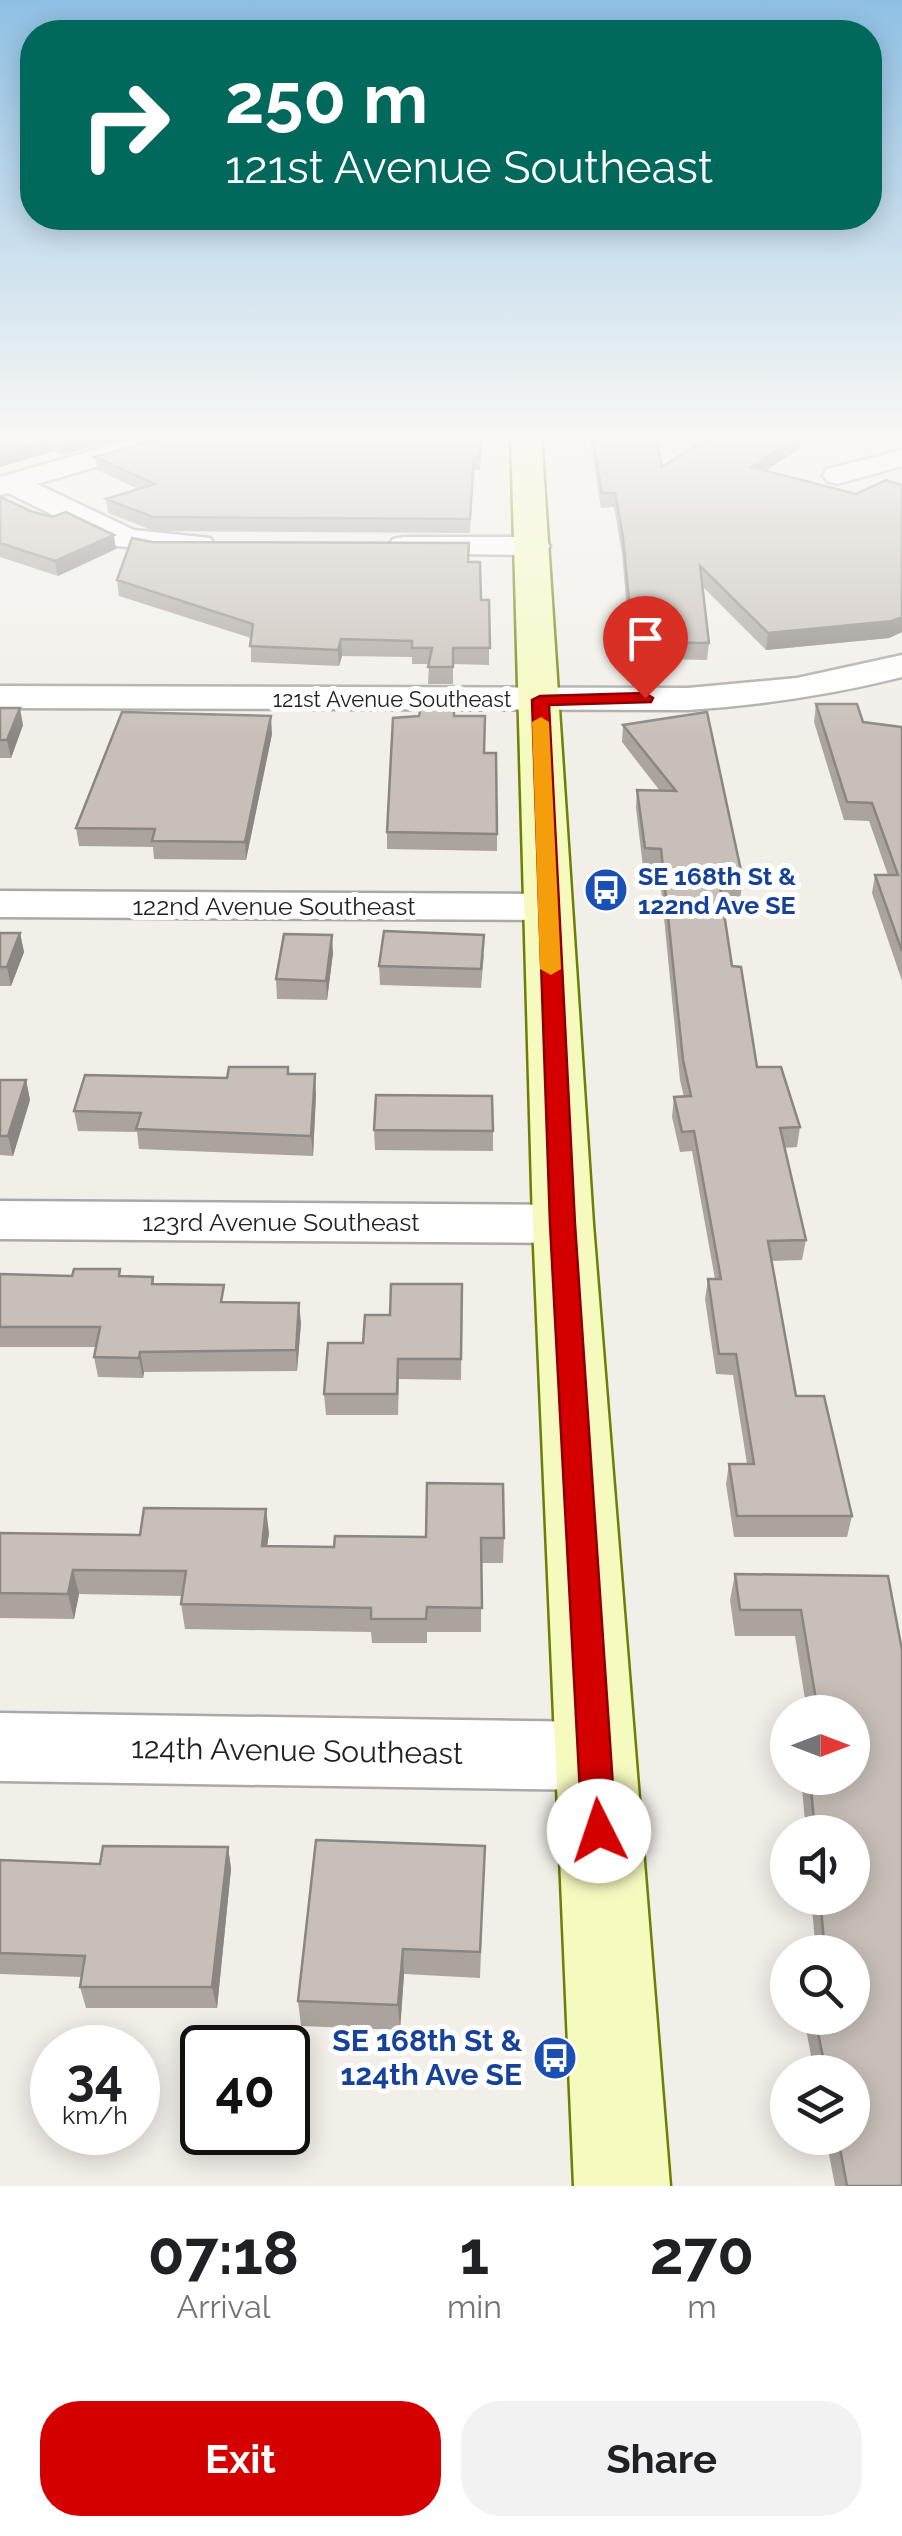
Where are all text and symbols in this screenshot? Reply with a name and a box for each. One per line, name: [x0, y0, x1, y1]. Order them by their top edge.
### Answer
text: 250 m: [225, 57, 428, 139]
icon: right: [60, 60, 190, 190]
text: 121st Avenue Southeast: [225, 141, 713, 194]
pin: [603, 596, 688, 699]
icon: arrive: [618, 611, 673, 666]
street label: 121st Avenue Southeast: [273, 686, 512, 712]
place label: SE 168th St & 122nd Ave SE: [638, 861, 796, 920]
bus stop icon: SE 168th St & 122nd Ave SE: [583, 867, 629, 913]
street label: 122nd Avenue Southeast: [132, 891, 416, 921]
street label: 123rd Avenue Southeast: [142, 1207, 420, 1237]
north arrow: [770, 1695, 870, 1795]
map controls: [770, 1695, 870, 2155]
street label: 124th Avenue Southeast: [131, 1730, 463, 1771]
position arrow: [547, 1779, 651, 1883]
button: sound: [770, 1815, 870, 1915]
button: search: [770, 1935, 870, 2035]
place label: SE 168th St & 124th Ave SE: [332, 2023, 523, 2092]
speed limit sign: 40: [180, 2025, 310, 2155]
bus stop icon: SE 168th St & 124th Ave SE: [532, 2035, 578, 2081]
text: 34: [67, 2048, 123, 2107]
button: layers: [770, 2055, 870, 2155]
text: km/h: [62, 2100, 128, 2130]
text: 07:18: [148, 2218, 299, 2288]
text: 1: [460, 2218, 489, 2288]
text: 270: [650, 2218, 754, 2288]
text: Arrival: [177, 2288, 270, 2325]
text: min: [447, 2288, 502, 2325]
text: m: [687, 2288, 717, 2325]
button: Exit: [40, 2401, 441, 2516]
button: Share: [461, 2401, 862, 2516]

